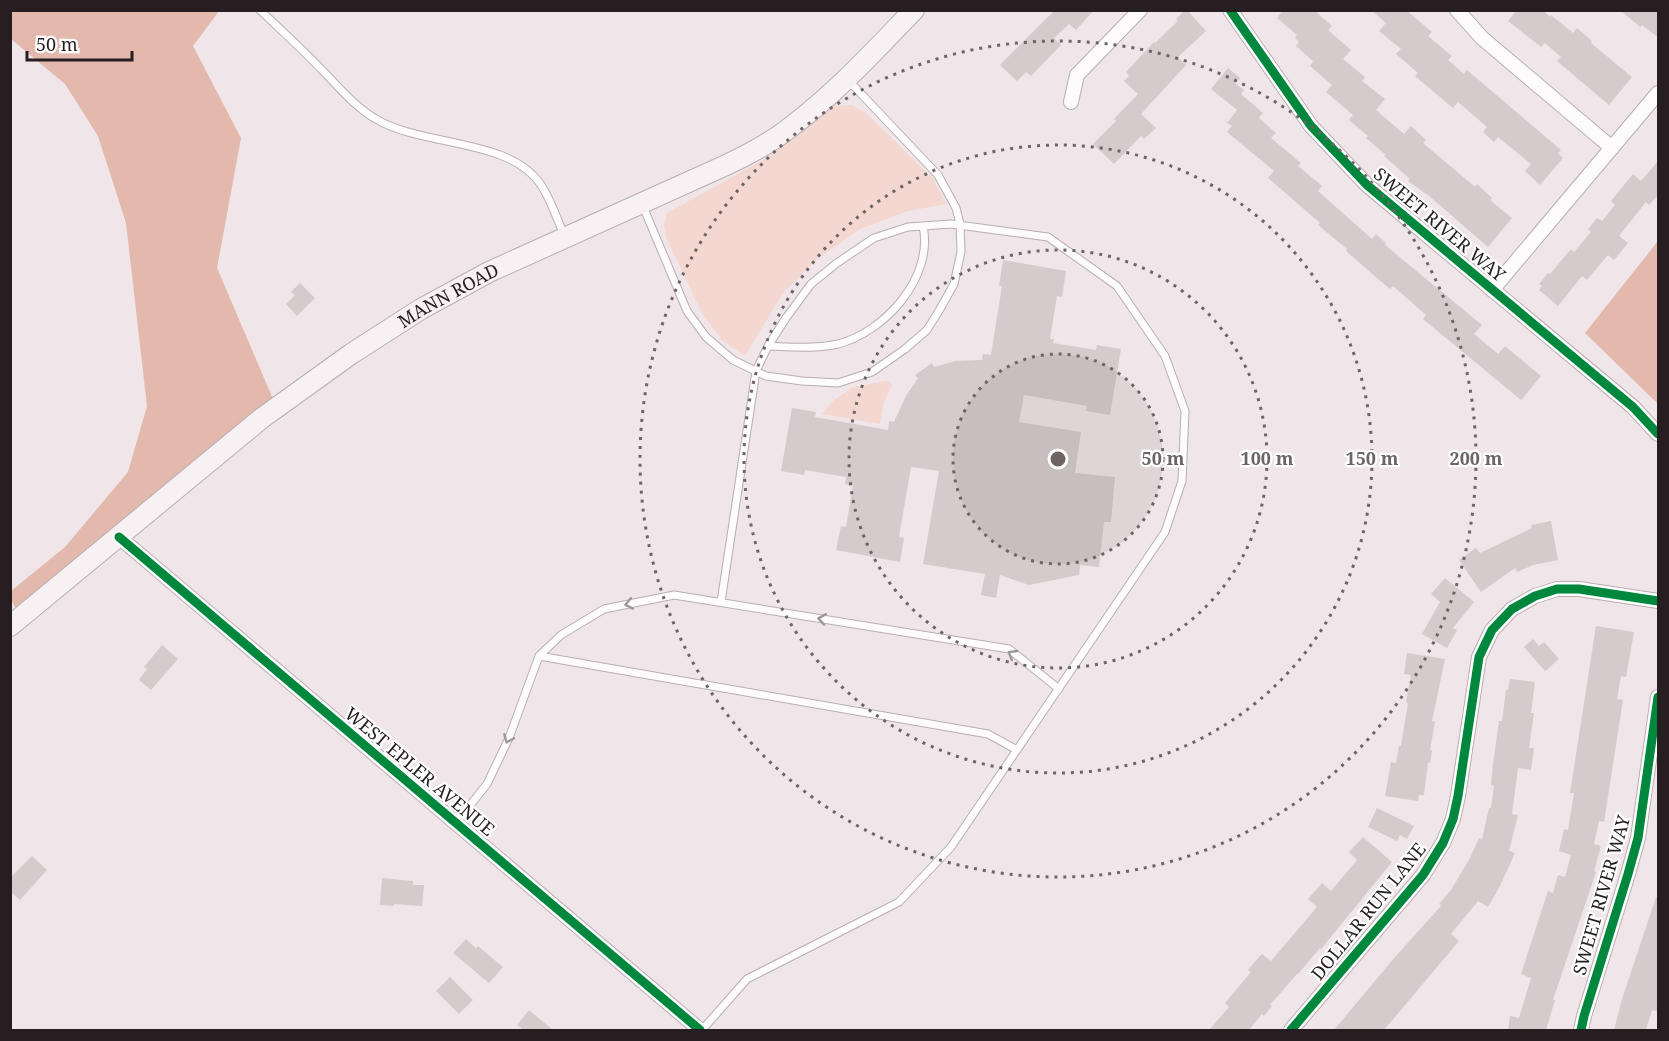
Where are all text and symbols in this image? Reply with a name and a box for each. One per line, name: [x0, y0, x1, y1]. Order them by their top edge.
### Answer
scale bar: [27, 24, 132, 62]
text: 50 m: [36, 32, 78, 56]
street label: SWEET RIVER WAY: [1369, 162, 1511, 287]
street label: MANN ROAD: [393, 257, 502, 333]
text: 50 m: [1142, 446, 1185, 470]
text: 100 m: [1241, 446, 1294, 470]
text: 150 m: [1346, 446, 1399, 470]
text: 200 m: [1450, 446, 1503, 470]
centre of rings: [1048, 449, 1068, 469]
one-way arrow: [625, 597, 635, 610]
one-way arrow: [817, 613, 826, 625]
one-way arrow: [1008, 650, 1019, 661]
street label: WEST EPLER AVENUE: [340, 701, 500, 841]
one-way arrow: [503, 732, 515, 743]
street label: SWEET RIVER WAY: [1567, 812, 1635, 978]
street label: DOLLAR RUN LANE: [1305, 837, 1431, 985]

